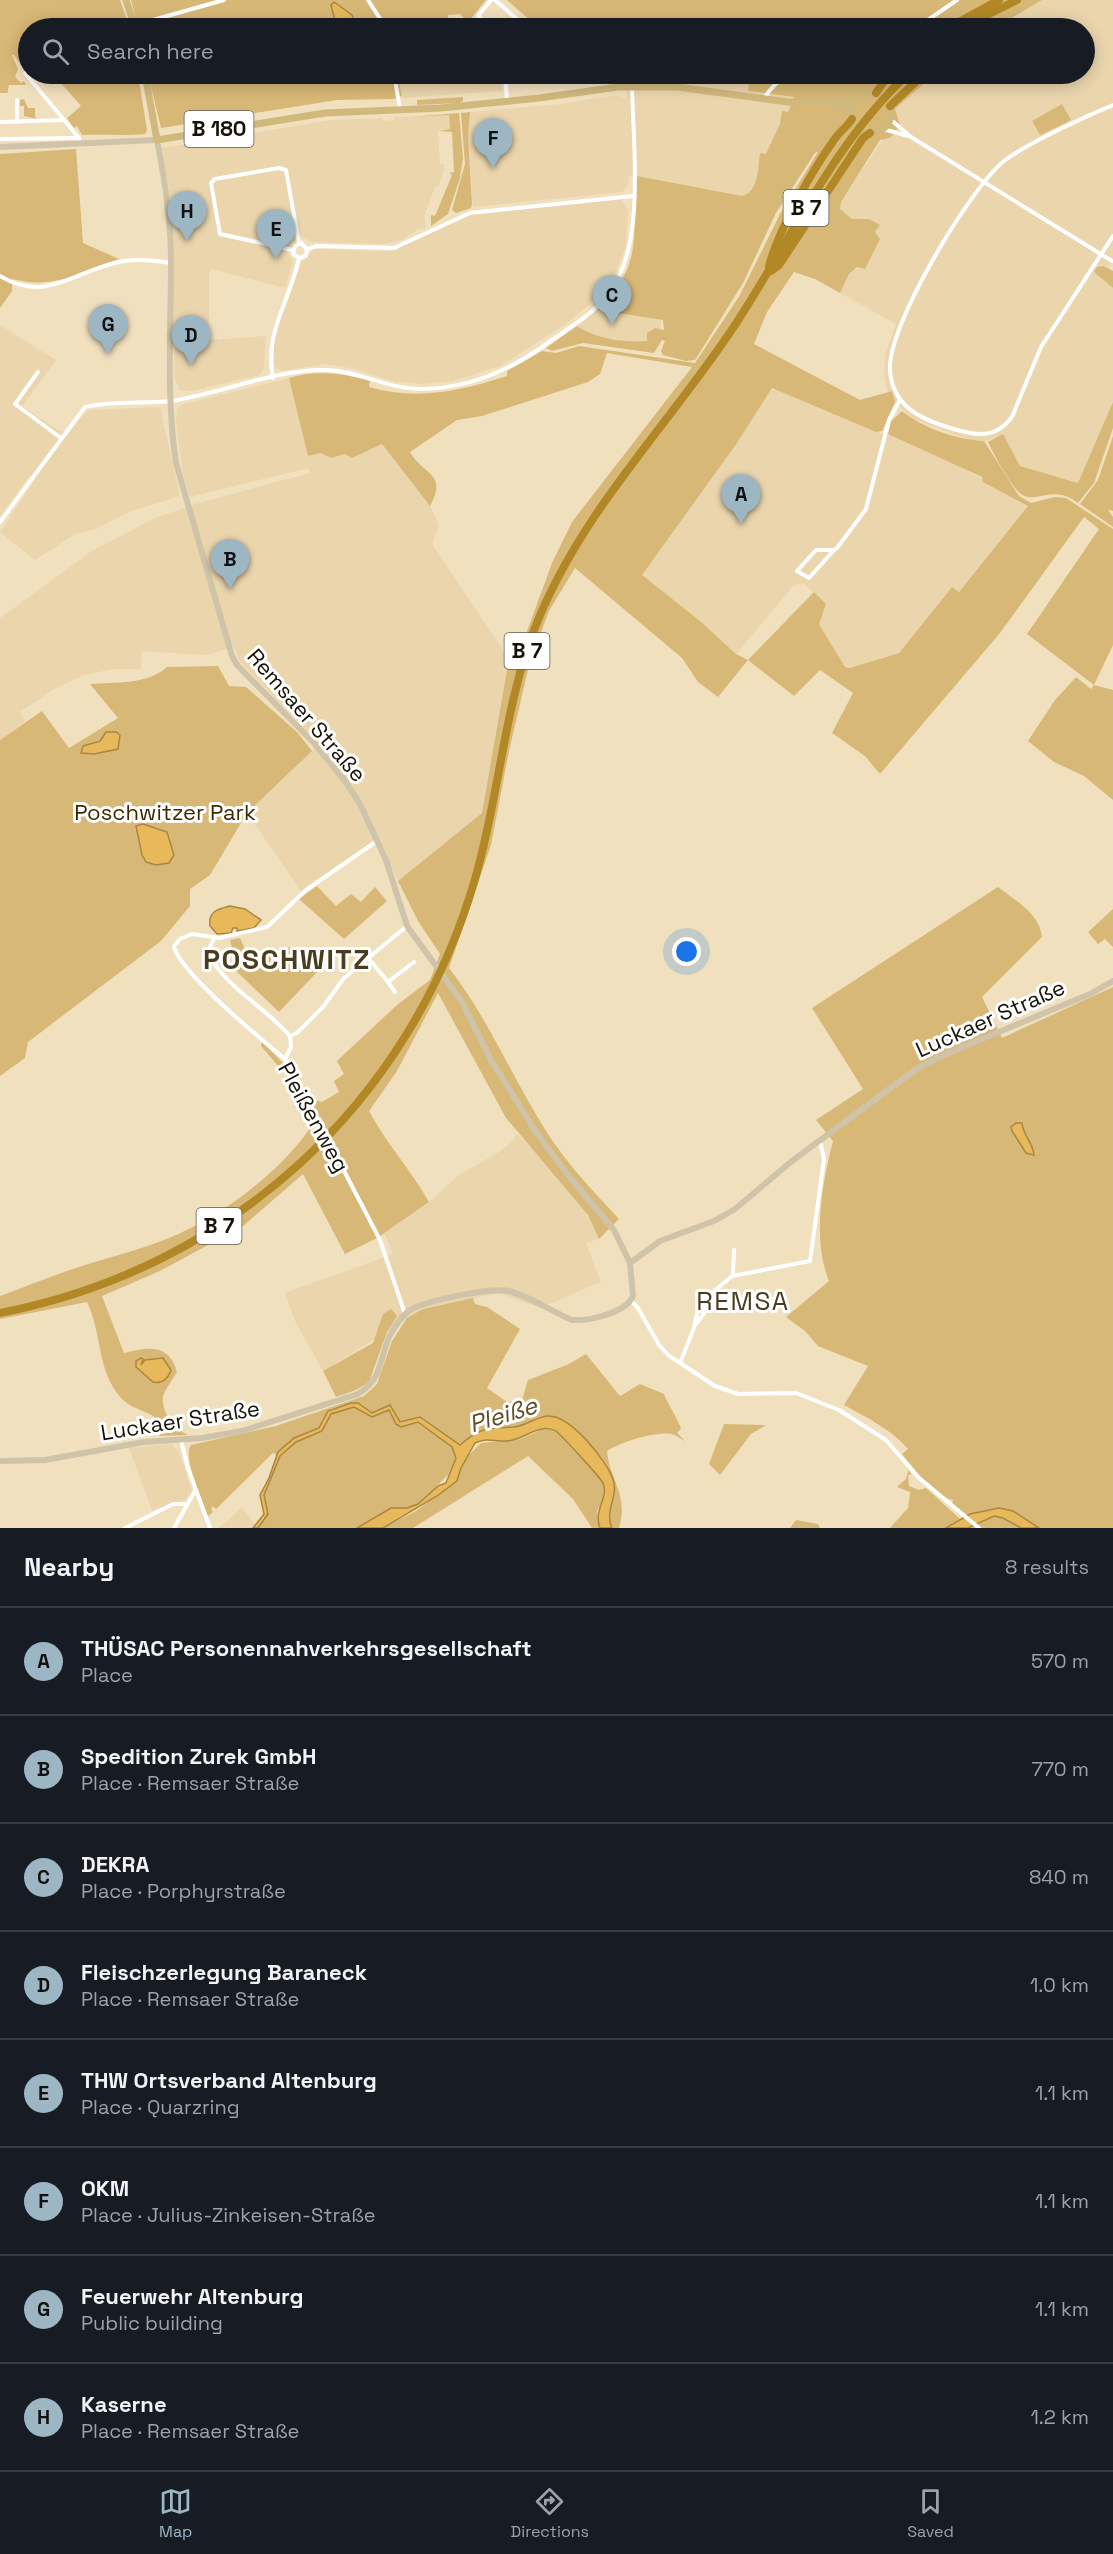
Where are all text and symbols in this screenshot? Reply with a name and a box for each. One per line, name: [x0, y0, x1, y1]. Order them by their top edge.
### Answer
search box: [18, 18, 1095, 84]
icon: search: [39, 35, 72, 68]
text: Search here: [87, 37, 214, 65]
road number: B 180: [184, 111, 254, 147]
pin: F: [474, 118, 512, 168]
road number: B 7: [784, 190, 828, 226]
pin: H: [168, 192, 207, 241]
pin: E: [256, 210, 296, 259]
pin: C: [592, 276, 632, 325]
pin: G: [88, 304, 128, 354]
pin: D: [172, 316, 210, 365]
pin: A: [722, 474, 760, 524]
pin: B: [210, 540, 250, 589]
road number: B 7: [504, 633, 550, 669]
street label: Remsaer Straße: [241, 643, 373, 787]
park label: Poschwitzer Park: [74, 798, 256, 826]
your location: [672, 937, 701, 966]
district label: POSCHWITZ: [203, 941, 371, 977]
street label: Luckaer Straße: [911, 973, 1069, 1063]
street label: Pleißenweg: [272, 1057, 356, 1177]
road number: B 7: [196, 1208, 242, 1244]
district label: REMSA: [696, 1284, 790, 1318]
water label: Pleiße: [465, 1389, 541, 1440]
street label: Luckaer Straße: [99, 1394, 261, 1446]
text: Nearby: [24, 1550, 114, 1584]
text: 8 results: [1005, 1554, 1089, 1580]
text: THÜSAC Personennahverkehrsgesellschaft: [81, 1634, 532, 1662]
text: A: [37, 1648, 50, 1674]
text: 570 m: [1031, 1648, 1089, 1674]
text: Place: [81, 1662, 133, 1688]
text: Spedition Zurek GmbH: [81, 1742, 316, 1770]
text: B: [37, 1756, 50, 1782]
text: 770 m: [1031, 1756, 1089, 1782]
text: Place · Remsaer Straße: [81, 1770, 299, 1796]
text: DEKRA: [81, 1850, 149, 1878]
text: C: [37, 1864, 50, 1890]
text: 840 m: [1029, 1864, 1089, 1890]
text: Place · Porphyrstraße: [81, 1878, 286, 1904]
text: Fleischzerlegung Baraneck: [81, 1958, 367, 1986]
text: D: [37, 1972, 50, 1998]
text: 1.0 km: [1030, 1972, 1089, 1998]
text: Place · Remsaer Straße: [81, 1986, 299, 2012]
text: THW Ortsverband Altenburg: [81, 2066, 377, 2094]
text: E: [38, 2080, 49, 2106]
text: 1.1 km: [1035, 2080, 1089, 2106]
text: Place · Quarzring: [81, 2094, 240, 2120]
text: OKM: [81, 2174, 129, 2202]
text: F: [38, 2188, 49, 2214]
text: 1.1 km: [1035, 2188, 1089, 2214]
text: Place · Julius-Zinkeisen-Straße: [81, 2202, 376, 2228]
text: Feuerwehr Altenburg: [81, 2282, 303, 2310]
text: G: [37, 2296, 50, 2322]
text: 1.1 km: [1035, 2296, 1089, 2322]
text: Public building: [81, 2310, 223, 2336]
text: Kaserne: [81, 2390, 167, 2418]
text: H: [37, 2404, 50, 2430]
text: 1.2 km: [1030, 2404, 1089, 2430]
text: Place · Remsaer Straße: [81, 2418, 299, 2444]
tab: Map: [159, 2485, 192, 2542]
tab: Directions: [511, 2485, 589, 2542]
tab: Saved: [907, 2485, 954, 2542]

